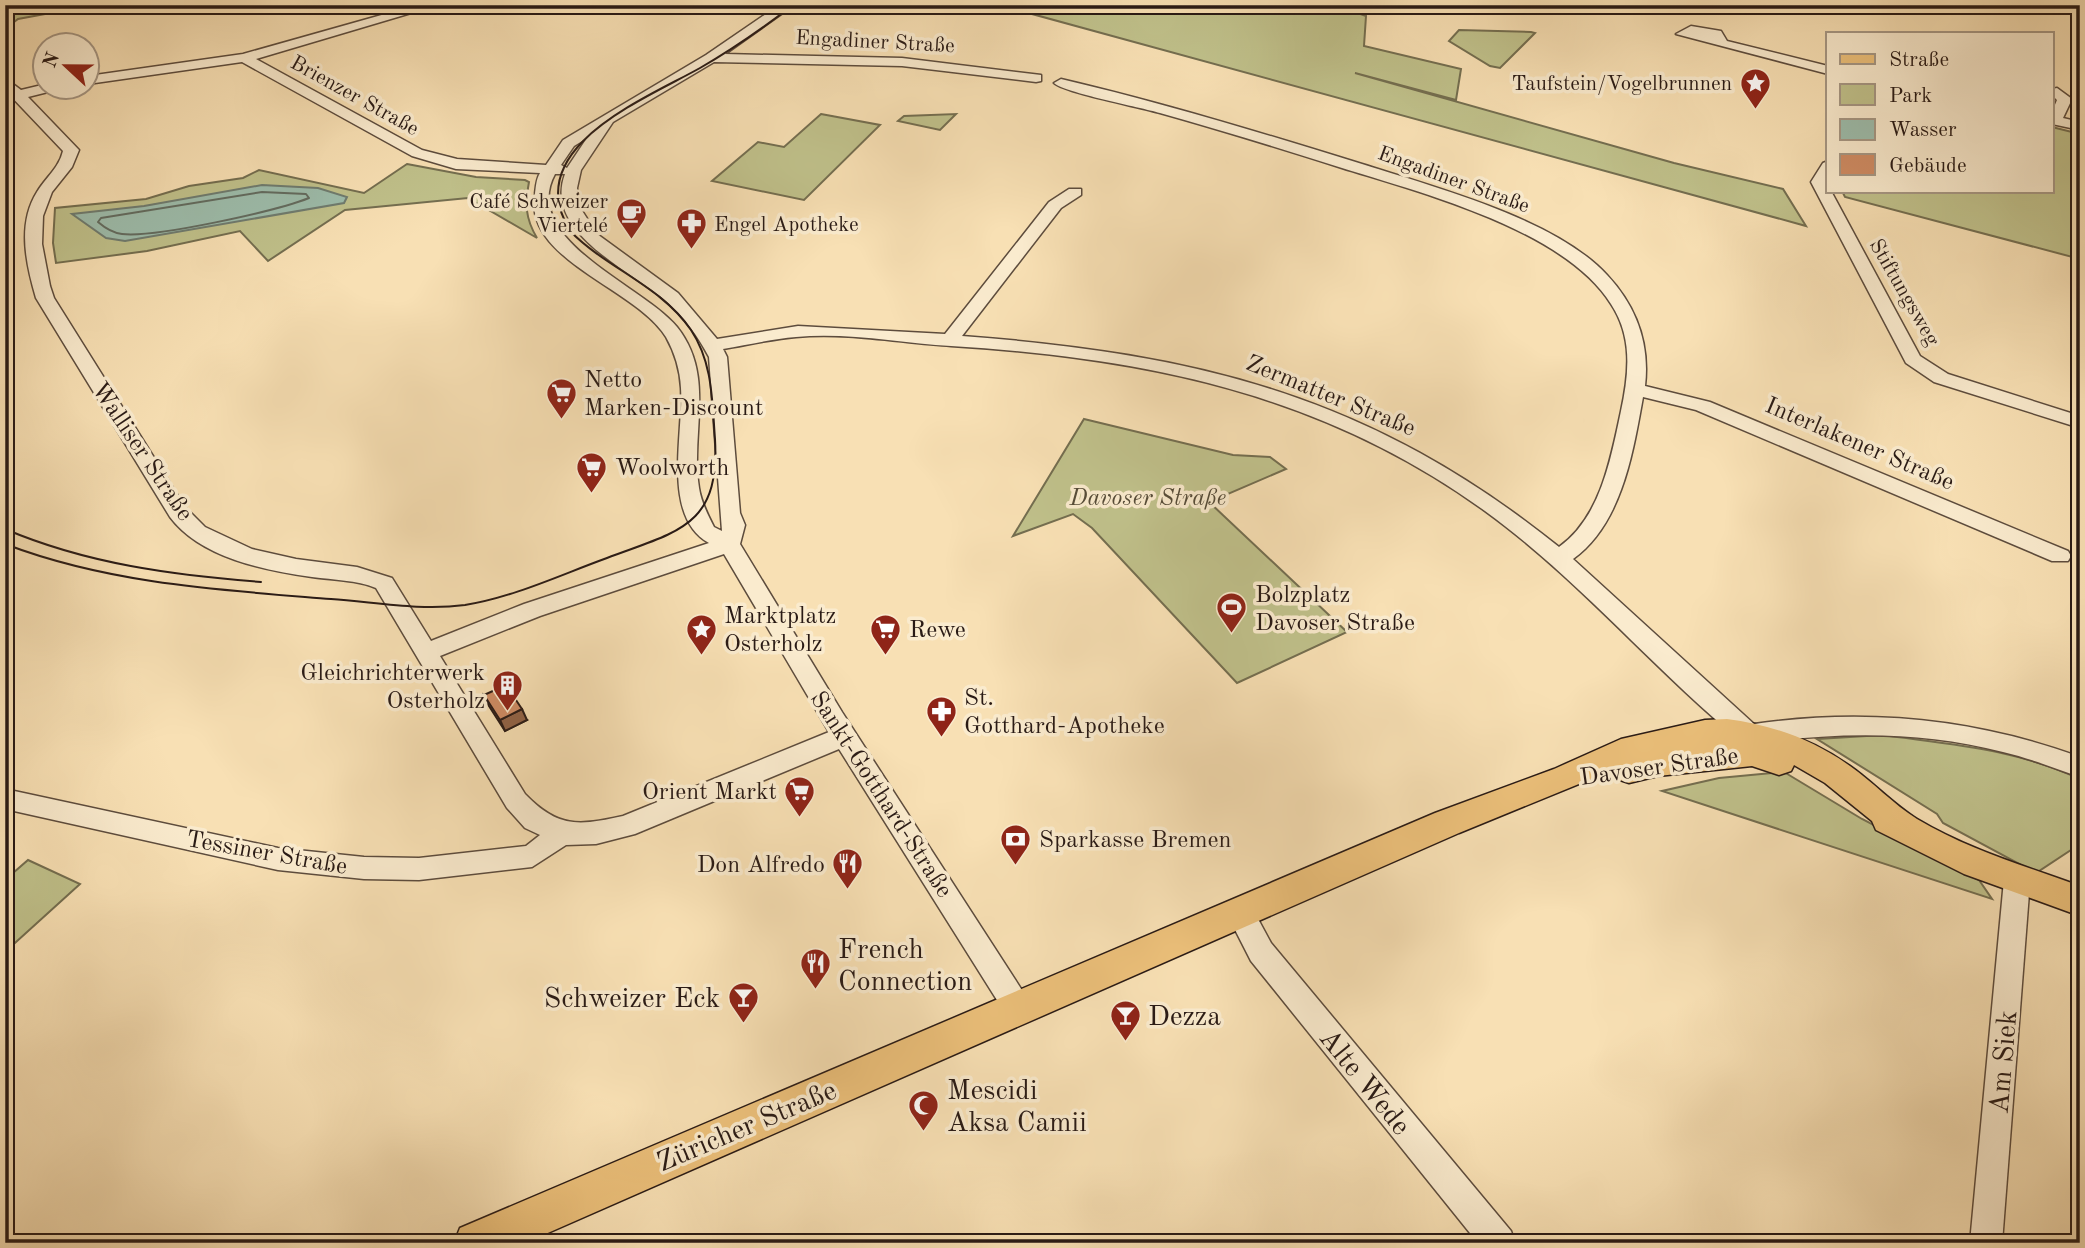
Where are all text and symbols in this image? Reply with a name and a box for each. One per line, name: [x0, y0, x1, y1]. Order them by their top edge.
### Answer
street label: Engadiner Straße: [795, 28, 955, 57]
north arrow: [32, 32, 102, 102]
legend: [1826, 32, 2054, 192]
text: N: [41, 50, 64, 71]
text: Straße: [1889, 50, 1949, 71]
street label: Brienzer Straße: [287, 52, 422, 140]
place icon: Taufstein/Vogelbrunnen: [1738, 66, 1772, 110]
place label: Taufstein/Vogelbrunnen: [1511, 74, 1732, 95]
text: Park: [1889, 86, 1932, 107]
text: Wasser: [1889, 120, 1957, 141]
street label: Engadiner Straße: [1375, 143, 1532, 218]
text: Gebäude: [1889, 156, 1967, 177]
place label: Café Schweizer Viertelé: [469, 192, 608, 237]
cafe icon: Café Schweizer Viertelé: [614, 196, 648, 240]
pharmacy icon: Engel Apotheke: [674, 207, 708, 251]
place label: Engel Apotheke: [714, 215, 859, 236]
street label: Stiftungsweg: [1865, 236, 1943, 350]
street label: Zermatter Straße: [1242, 352, 1418, 442]
place label: Netto Marken-Discount: [584, 369, 763, 421]
supermarket icon: Netto Marken-Discount: [544, 376, 578, 420]
street label: Walliser Straße: [86, 378, 196, 526]
street label: Interlakener Straße: [1761, 394, 1957, 496]
supermarket icon: Woolworth: [575, 450, 609, 494]
place label: Woolworth: [615, 457, 729, 481]
park label: Davoser Straße: [1069, 487, 1227, 511]
place label: Bolzplatz Davoser Straße: [1255, 584, 1415, 636]
sports icon: Bolzplatz Davoser Straße: [1215, 591, 1249, 635]
place label: Marktplatz Osterholz: [724, 605, 836, 657]
place icon: Marktplatz Osterholz: [684, 612, 718, 656]
supermarket icon: Rewe: [869, 612, 903, 656]
place label: Rewe: [909, 619, 966, 643]
place label: Gleichrichterwerk Osterholz: [300, 662, 485, 714]
building icon: Gleichrichterwerk Osterholz: [491, 669, 525, 713]
place label: St. Gotthard-Apotheke: [964, 687, 1165, 739]
street label: Sankt-Gotthard-Straße: [805, 688, 956, 902]
pharmacy icon: St. Gotthard-Apotheke: [924, 694, 958, 738]
street label: Davoser Straße: [1578, 745, 1740, 791]
supermarket icon: Orient Markt: [783, 774, 817, 818]
place label: Orient Markt: [642, 781, 777, 805]
bank icon: Sparkasse Bremen: [999, 822, 1033, 866]
street label: Tessiner Straße: [184, 828, 349, 880]
place label: Sparkasse Bremen: [1039, 829, 1231, 853]
restaurant icon: Don Alfredo: [831, 847, 865, 891]
place label: Don Alfredo: [697, 854, 825, 878]
place label: French Connection: [838, 937, 972, 997]
restaurant icon: French Connection: [798, 947, 832, 991]
bar icon: Schweizer Eck: [726, 980, 760, 1024]
place label: Schweizer Eck: [544, 986, 720, 1014]
bar icon: Dezza: [1108, 998, 1142, 1042]
place label: Dezza: [1148, 1004, 1221, 1032]
street label: Am Siek: [1987, 1009, 2023, 1115]
street label: Alte Wede: [1313, 1025, 1415, 1141]
street label: Züricher Straße: [653, 1077, 841, 1178]
place label: Mescidi Aksa Camii: [947, 1078, 1087, 1138]
mosque icon: Mescidi Aksa Camii: [907, 1088, 941, 1132]

